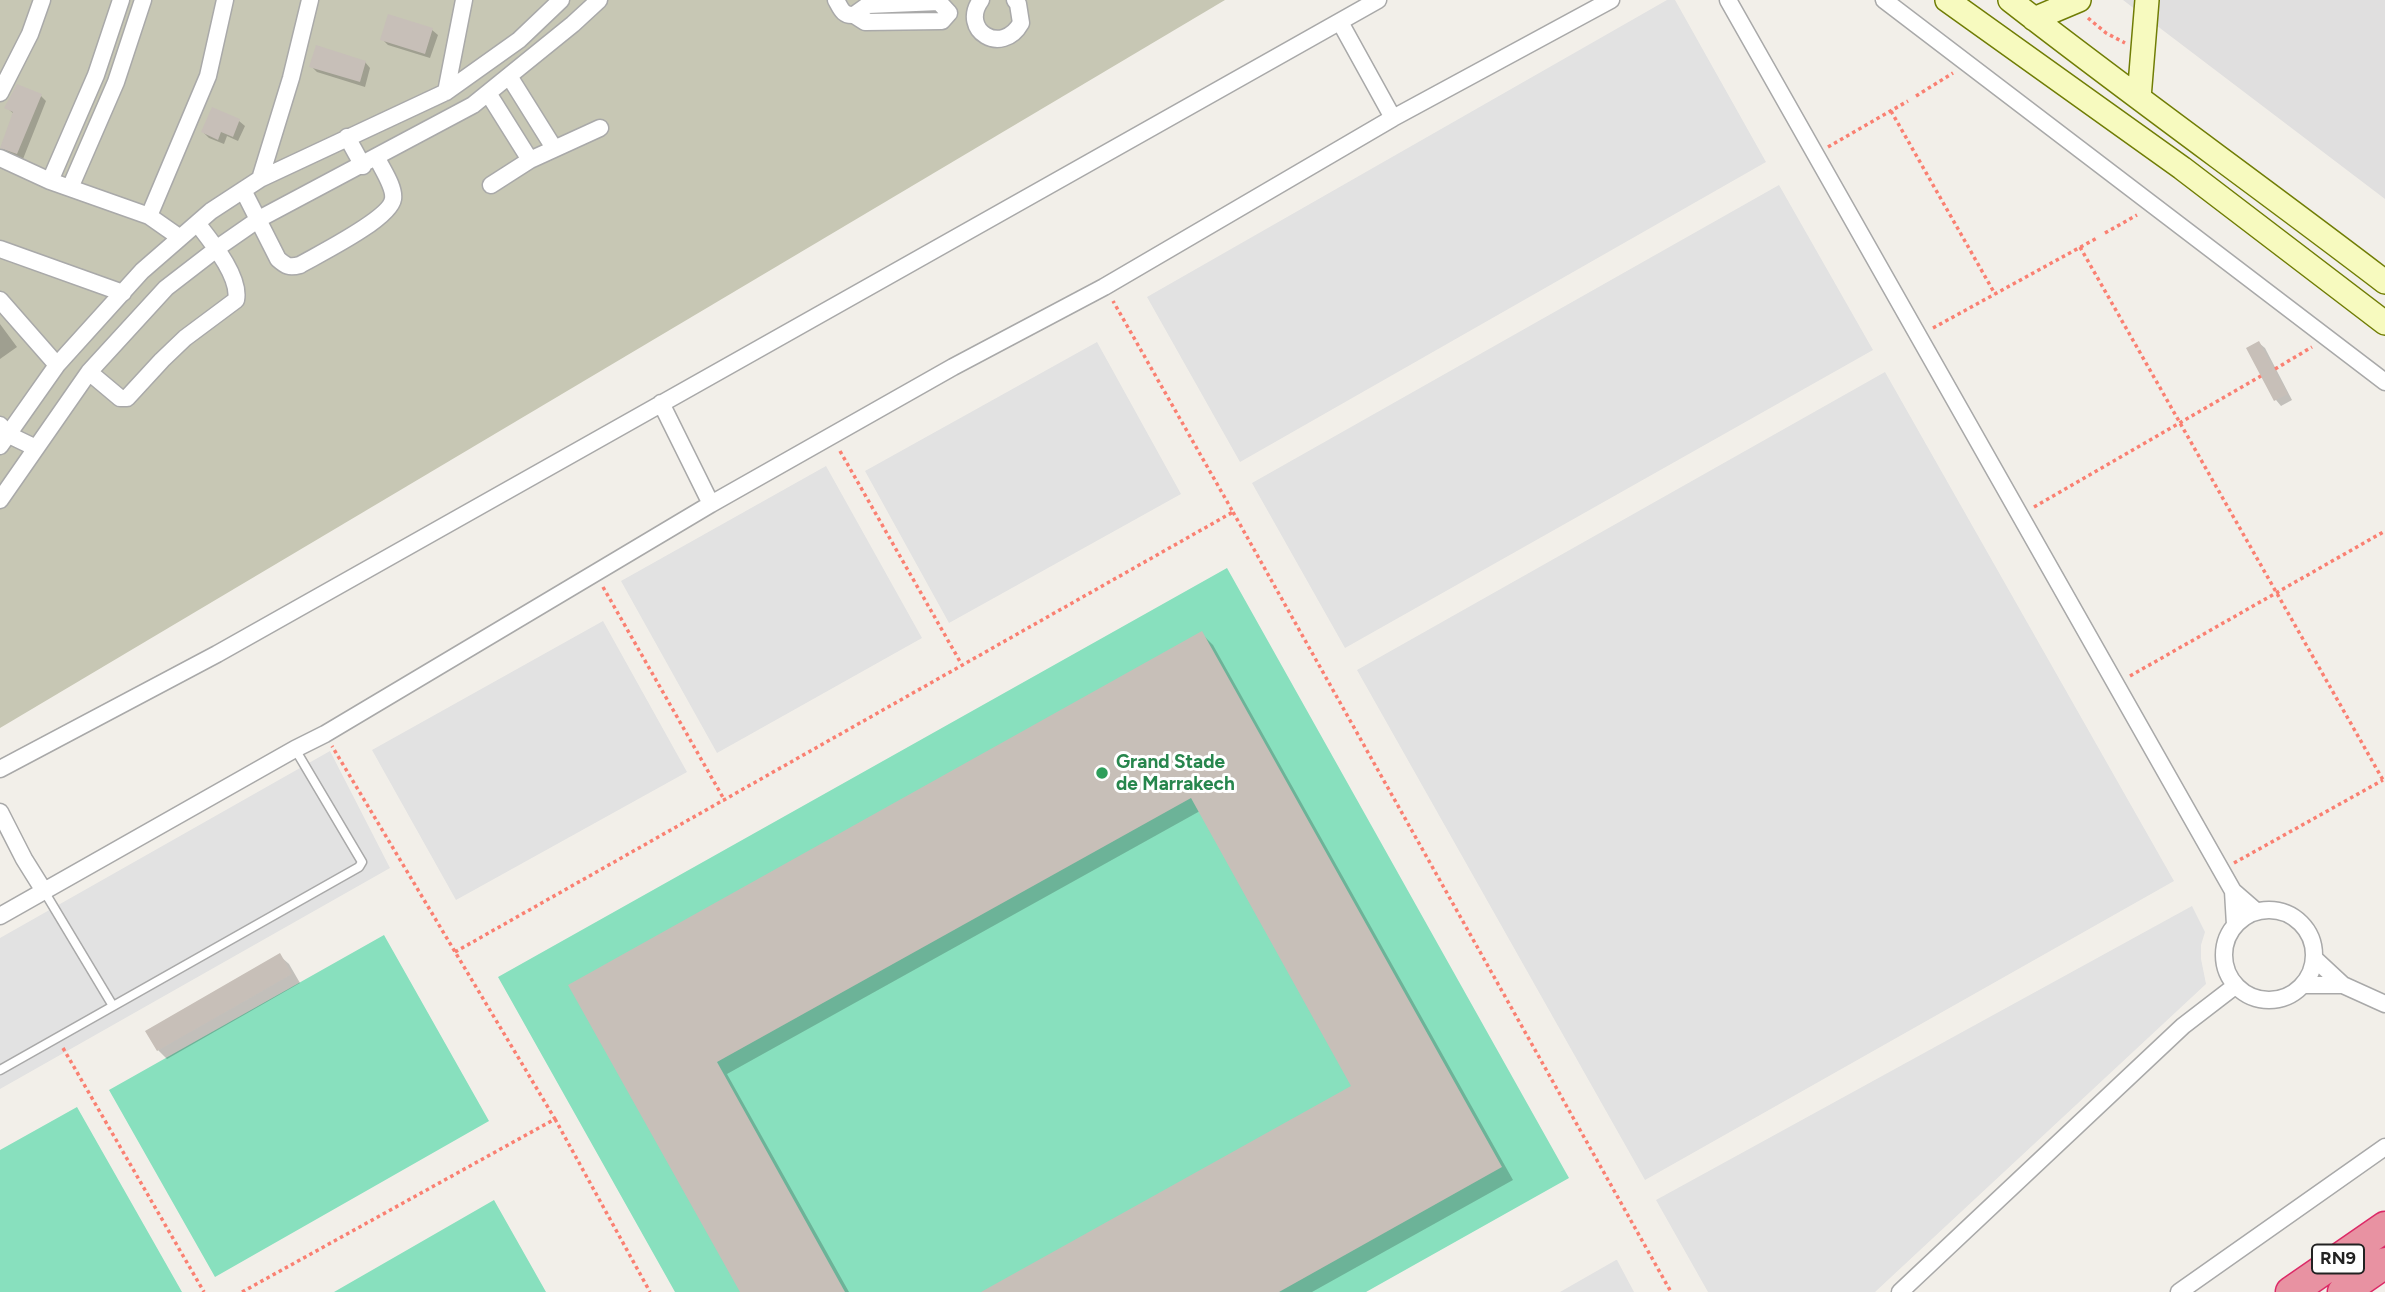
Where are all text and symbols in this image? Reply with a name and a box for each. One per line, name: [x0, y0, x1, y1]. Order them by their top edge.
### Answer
place label: Grand Stade de Marrakech: [1116, 751, 1235, 795]
marker: Grand Stade de Marrakech: [1094, 765, 1110, 781]
road number: RN9: [2312, 1244, 2364, 1274]

